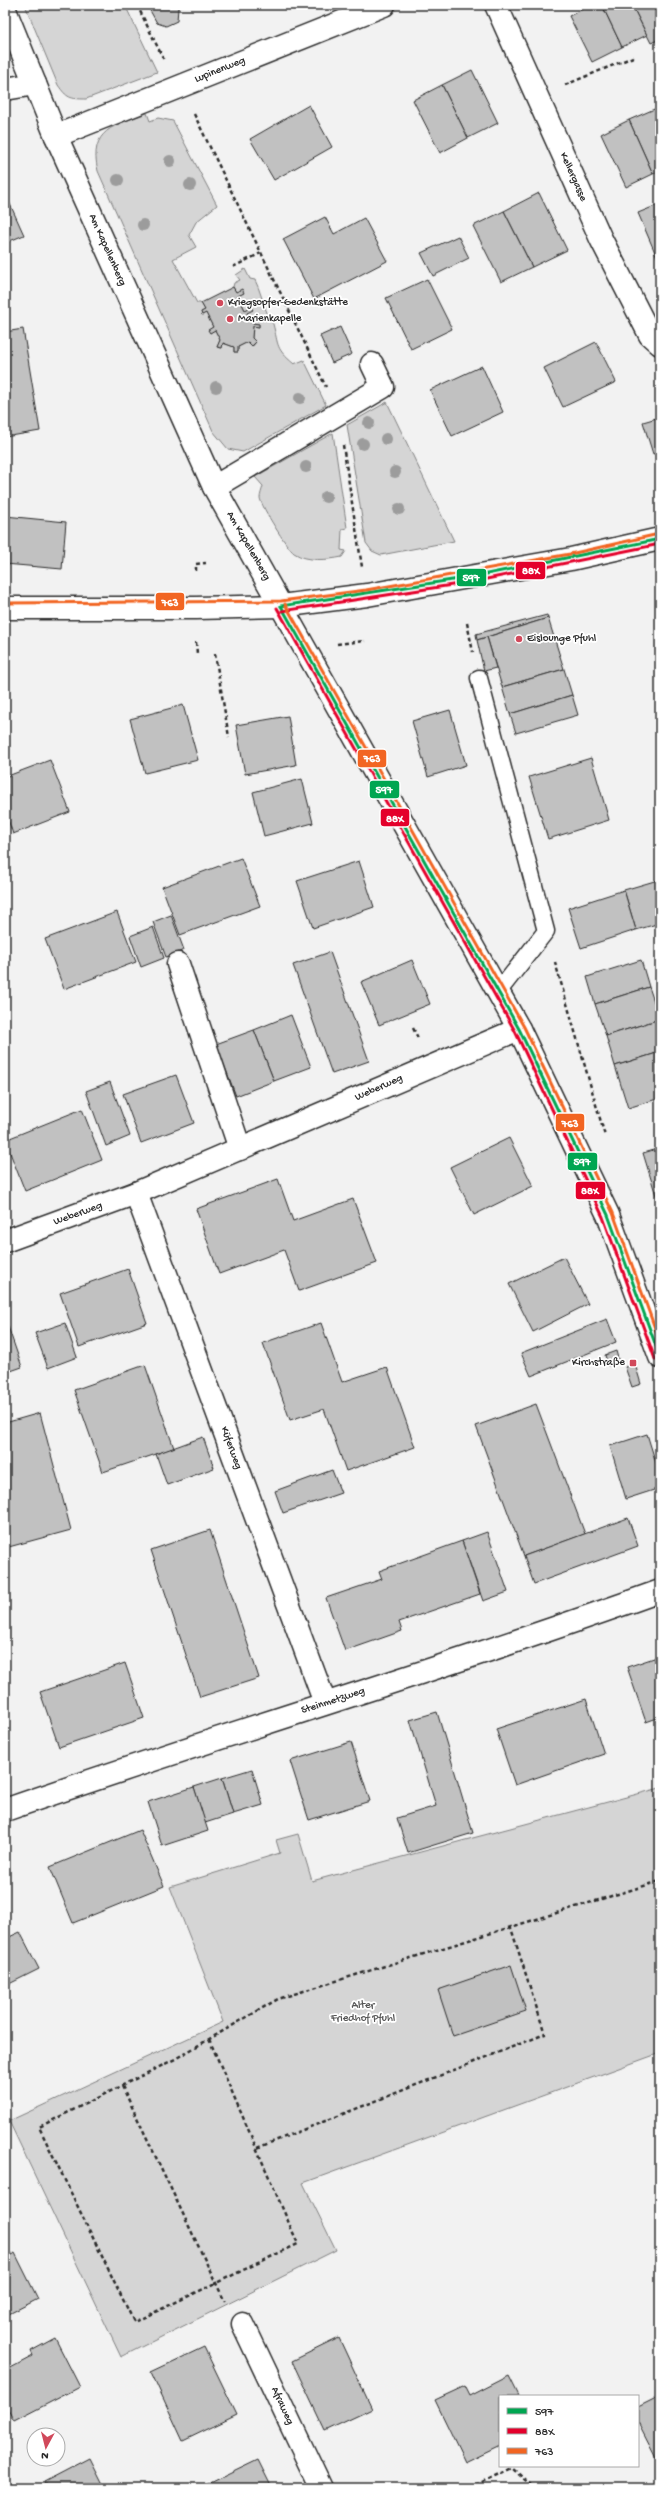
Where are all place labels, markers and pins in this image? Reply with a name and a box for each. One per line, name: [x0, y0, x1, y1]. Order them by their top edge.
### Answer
place label: Kriegsopfer-Gedenkstätte: [228, 296, 348, 309]
marker: Kriegsopfer-Gedenkstätte: [215, 298, 225, 308]
place label: Marienkapelle: [238, 313, 302, 325]
marker: Marienkapelle: [225, 314, 235, 324]
place label: Eislounge Pfuhl: [527, 632, 597, 645]
marker: Eislounge Pfuhl: [514, 634, 524, 644]
place label: Kirchstraße: [572, 1357, 625, 1369]
marker: Kirchstraße: [628, 1358, 638, 1368]

